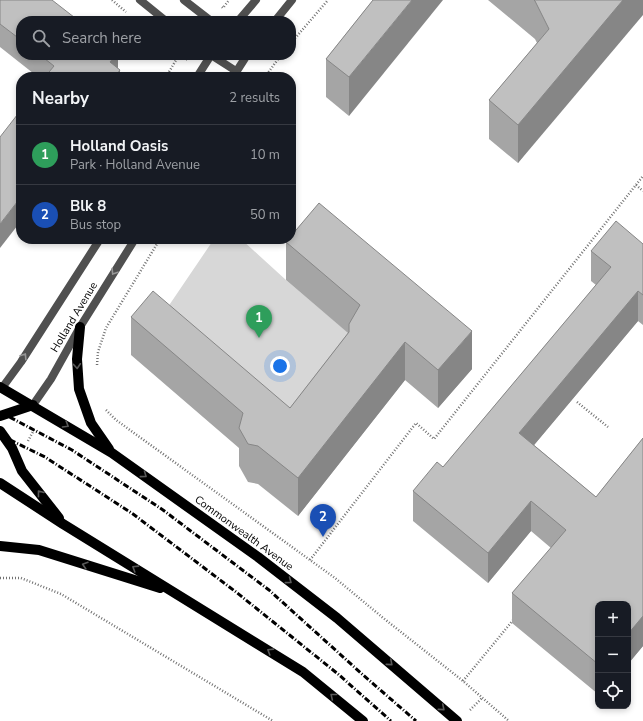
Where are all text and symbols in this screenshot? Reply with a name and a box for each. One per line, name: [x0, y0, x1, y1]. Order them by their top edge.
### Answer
search box: [16, 16, 296, 60]
icon: search: [30, 27, 52, 49]
text: Search here: [62, 28, 142, 48]
text: Nearby: [32, 87, 89, 110]
text: 2 results: [229, 89, 280, 107]
text: Holland Oasis: [70, 136, 168, 156]
text: 1: [41, 146, 49, 164]
text: 10 m: [250, 146, 280, 164]
text: Park · Holland Avenue: [70, 156, 200, 174]
text: Blk 8: [70, 196, 106, 216]
text: 2: [41, 206, 49, 224]
text: 50 m: [250, 206, 280, 224]
text: Bus stop: [70, 216, 121, 234]
one-way arrow: [111, 268, 119, 275]
street label: Holland Avenue: [47, 279, 101, 355]
pin: 1: [246, 305, 272, 338]
one-way arrow: [20, 353, 27, 360]
your location: [270, 356, 290, 376]
one-way arrow: [73, 363, 82, 369]
one-way arrow: [62, 421, 69, 428]
one-way arrow: [139, 470, 146, 477]
one-way arrow: [37, 491, 44, 498]
street label: Commonwealth Avenue: [192, 492, 297, 574]
pin: 2: [310, 504, 336, 537]
one-way arrow: [82, 561, 89, 570]
one-way arrow: [132, 566, 139, 573]
one-way arrow: [284, 576, 291, 583]
map controls: [595, 601, 631, 709]
button: +: [595, 601, 631, 637]
button: −: [595, 637, 631, 673]
one-way arrow: [267, 649, 274, 656]
one-way arrow: [385, 658, 392, 665]
button: locate: [595, 673, 631, 709]
one-way arrow: [331, 694, 338, 701]
one-way arrow: [437, 703, 444, 710]

